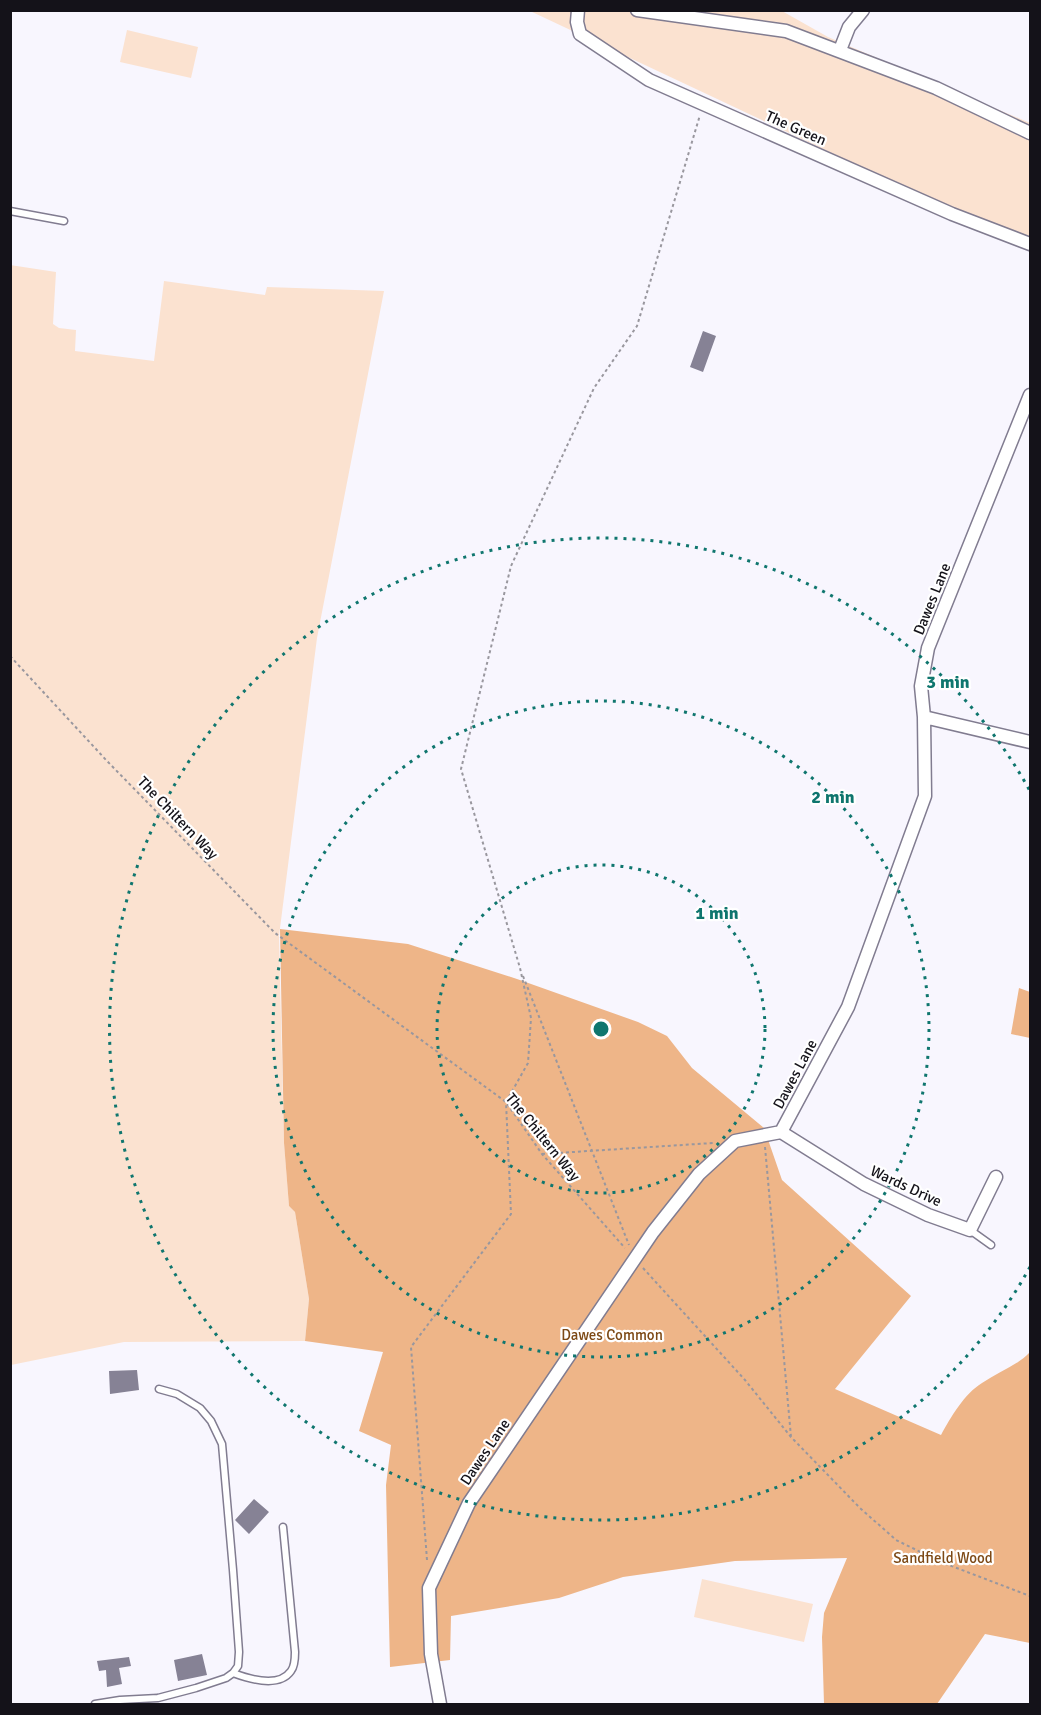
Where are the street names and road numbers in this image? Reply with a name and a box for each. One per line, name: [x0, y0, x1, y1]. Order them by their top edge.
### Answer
street label: The Green: [763, 107, 829, 149]
street label: Dawes Lane: [909, 560, 955, 638]
street label: The Chiltern Way: [134, 773, 222, 863]
street label: Dawes Lane: [769, 1036, 821, 1112]
street label: The Chiltern Way: [502, 1089, 584, 1185]
street label: Wards Drive: [868, 1162, 944, 1210]
street label: Dawes Lane: [456, 1415, 514, 1489]

